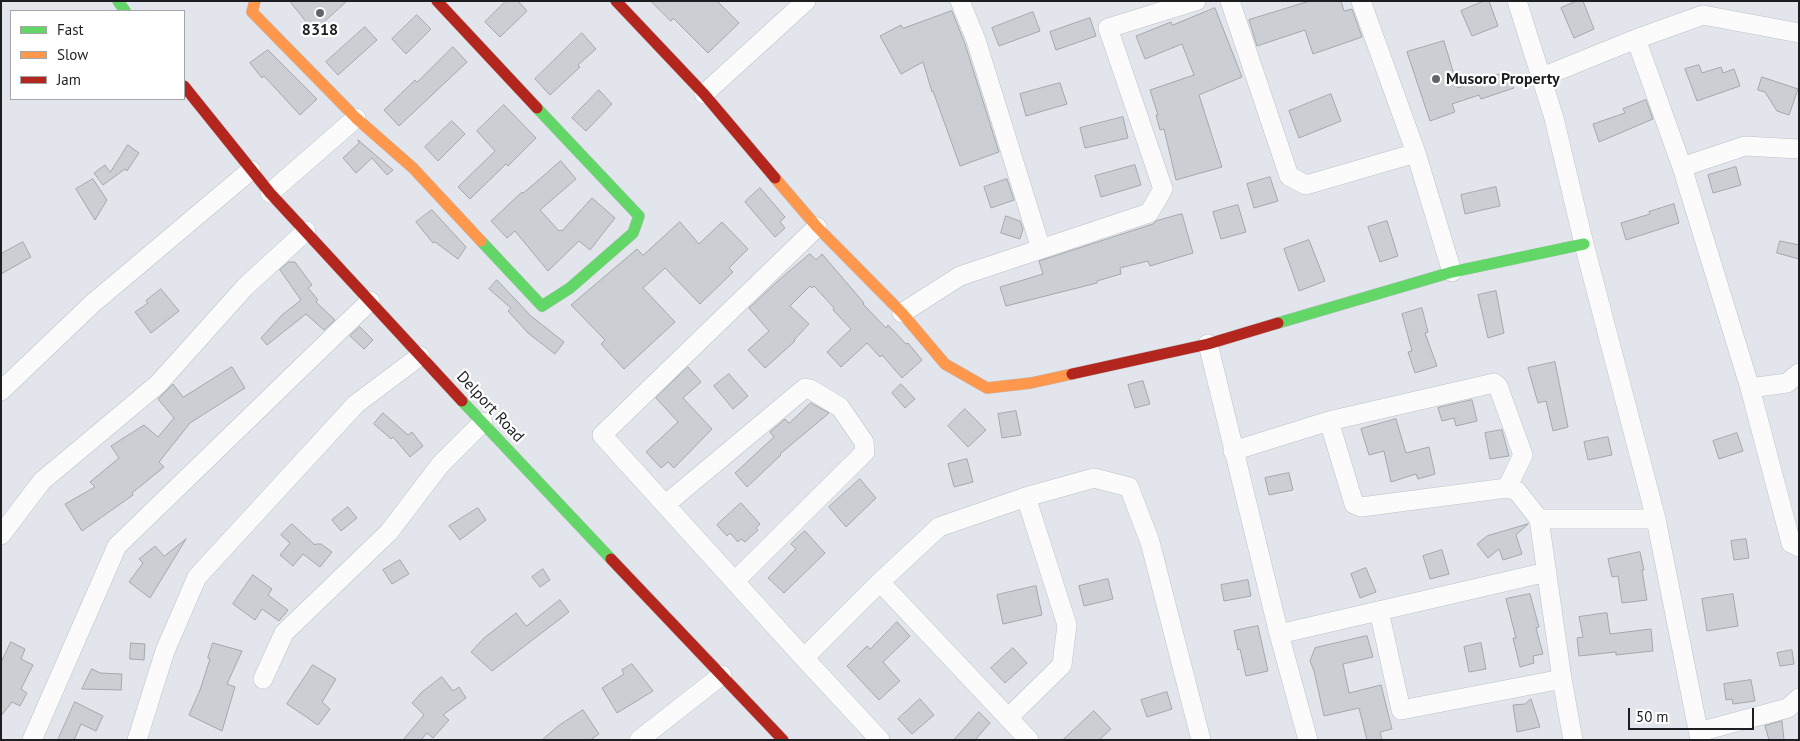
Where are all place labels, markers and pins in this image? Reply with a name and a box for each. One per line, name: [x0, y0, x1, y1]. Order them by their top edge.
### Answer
marker: 8318: [314, 7, 326, 19]
place label: 8318: [302, 20, 338, 40]
place label: Musoro Property: [1446, 69, 1560, 89]
marker: Musoro Property: [1430, 73, 1442, 85]

